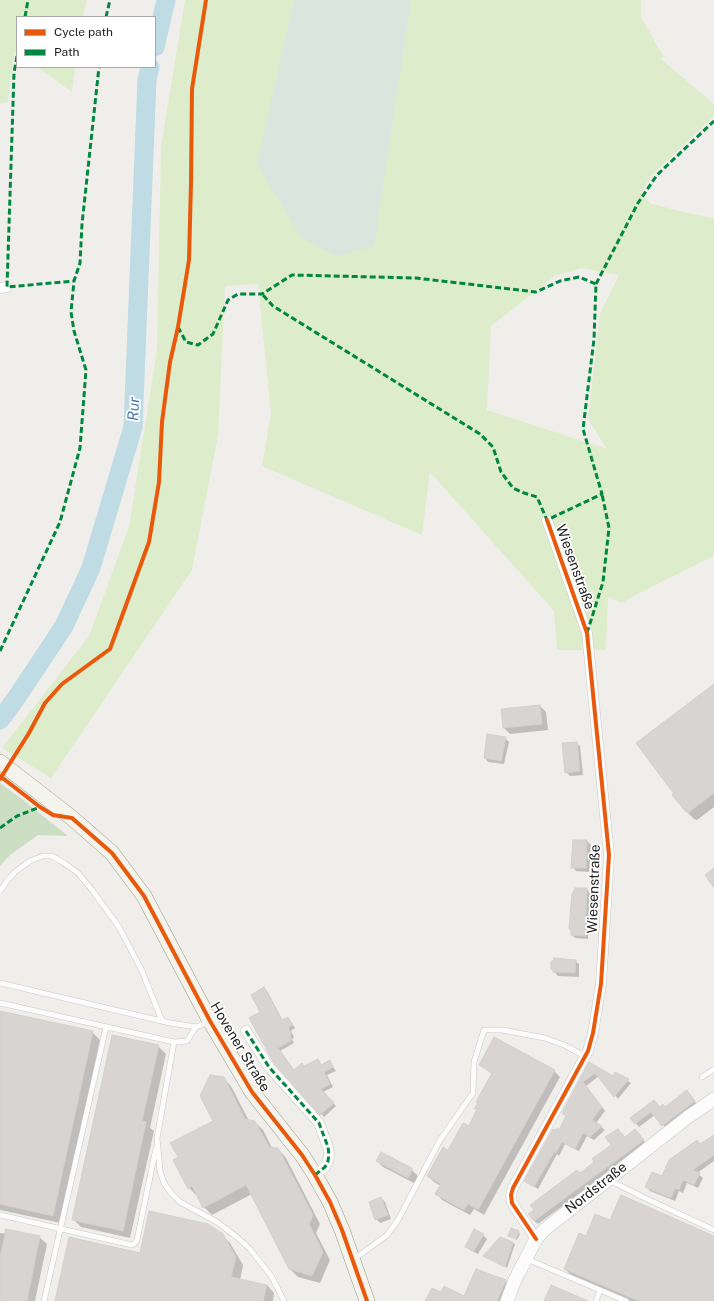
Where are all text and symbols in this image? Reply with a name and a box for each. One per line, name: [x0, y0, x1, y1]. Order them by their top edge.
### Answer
legend: [16, 16, 156, 68]
text: Cycle path: [54, 25, 113, 39]
text: Path: [54, 45, 80, 59]
water label: Rur: [124, 397, 144, 421]
street label: Wiesenstraße: [552, 522, 598, 612]
street label: Wiesenstraße: [584, 844, 604, 934]
street label: Hovener Straße: [207, 999, 273, 1095]
street label: Nordstraße: [562, 1159, 630, 1217]

